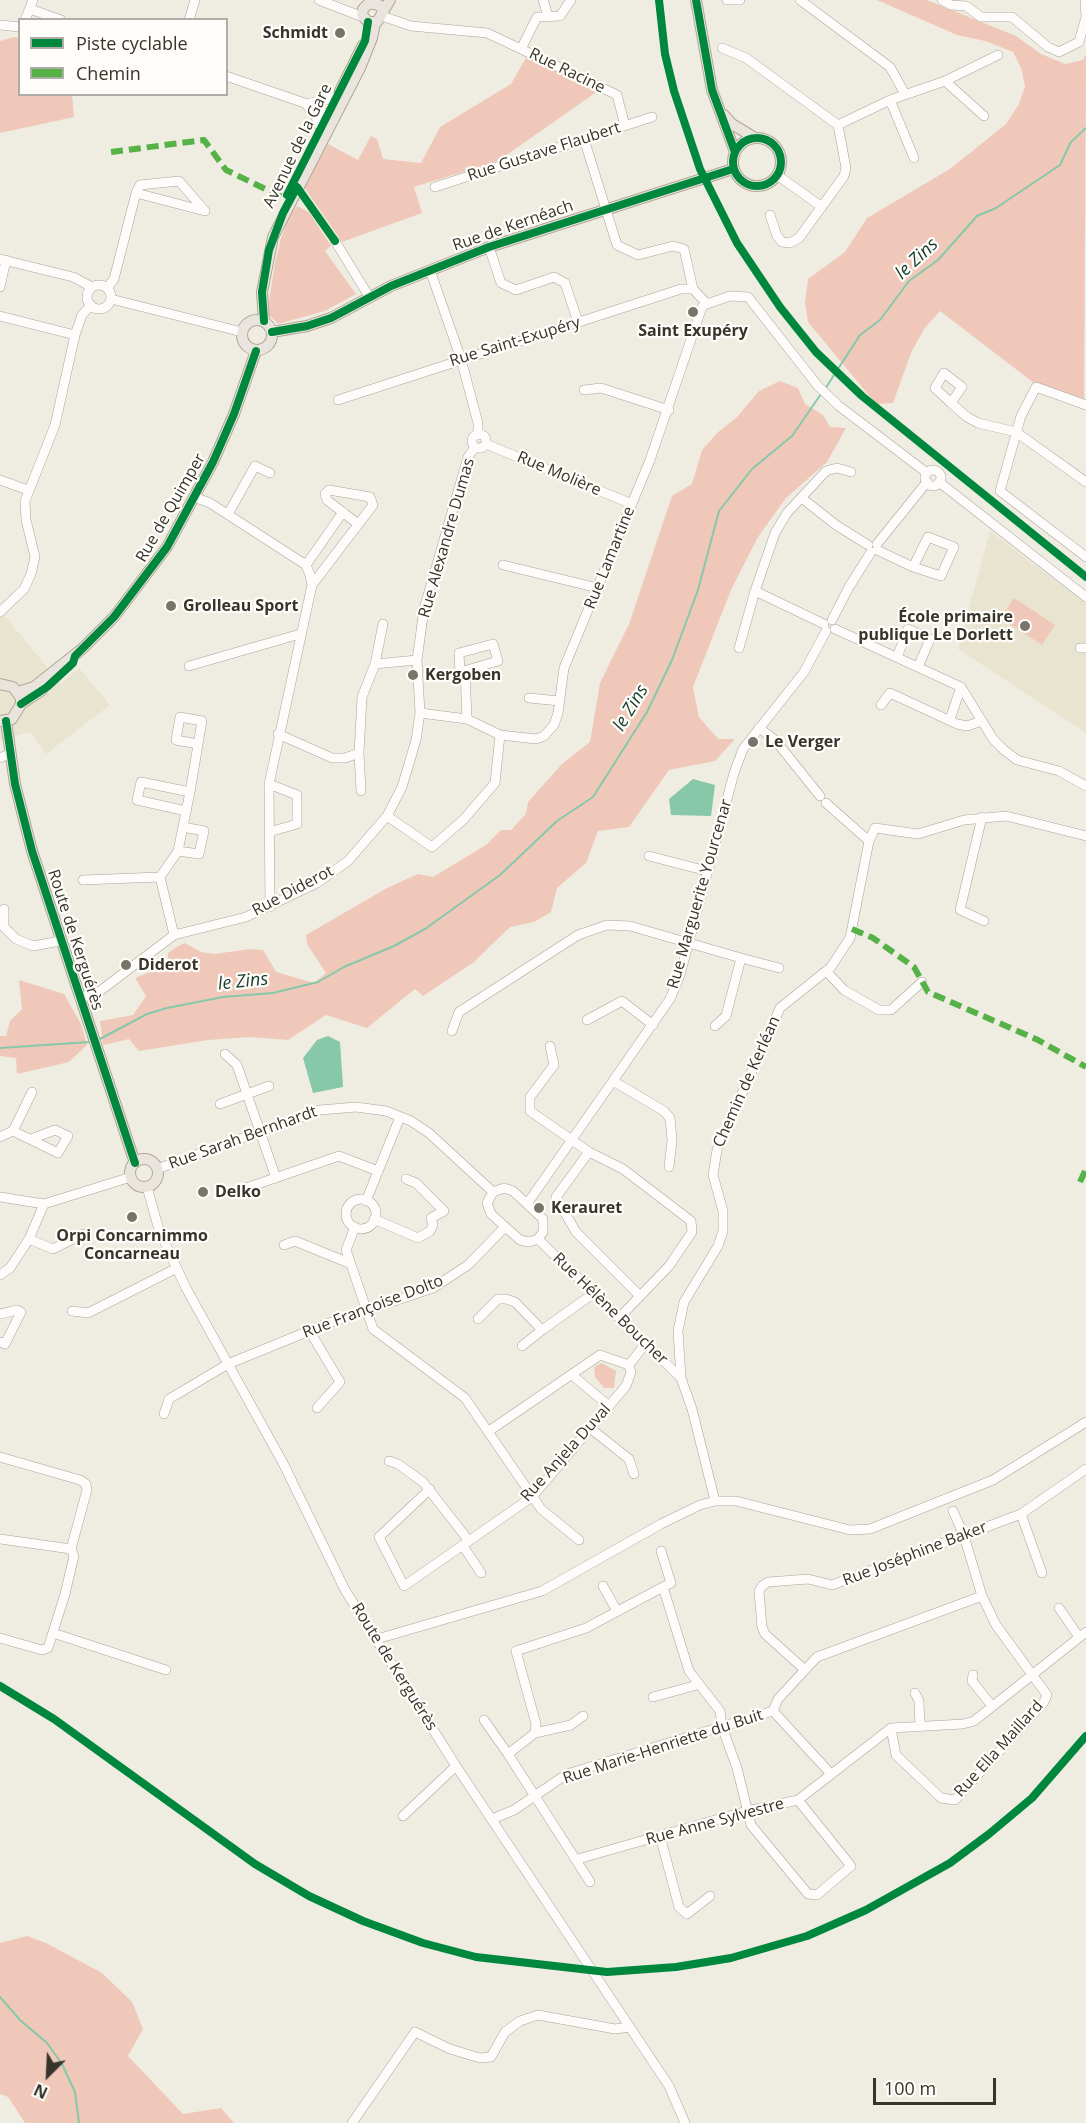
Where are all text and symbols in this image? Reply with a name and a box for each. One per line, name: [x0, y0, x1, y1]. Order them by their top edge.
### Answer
legend: [18, 18, 228, 96]
place label: Schmidt: [263, 23, 328, 43]
marker: Schmidt: [333, 26, 347, 40]
text: Piste cyclable: [76, 31, 188, 55]
street label: Rue Racine: [526, 44, 608, 98]
text: Chemin: [76, 61, 141, 85]
street label: Avenue de la Gare: [260, 81, 336, 211]
street label: Rue Gustave Flaubert: [465, 118, 623, 186]
street label: Rue de Kernéach: [450, 196, 576, 256]
water label: le Zins: [891, 234, 943, 284]
marker: Saint Exupéry: [686, 305, 700, 319]
street label: Rue Saint-Exupéry: [447, 313, 583, 371]
place label: Saint Exupéry: [638, 321, 748, 341]
street label: Rue Molière: [514, 448, 604, 500]
street label: Rue de Quimper: [132, 450, 210, 566]
street label: Rue Alexandre Dumas: [415, 456, 479, 620]
street label: Rue Lamartine: [581, 504, 639, 612]
place label: Grolleau Sport: [183, 596, 298, 616]
marker: Grolleau Sport: [164, 599, 178, 613]
place label: École primaire publique Le Dorlett: [858, 607, 1013, 645]
marker: École primaire publique Le Dorlett: [1018, 619, 1032, 633]
place label: Kergoben: [425, 665, 501, 685]
marker: Kergoben: [406, 668, 420, 682]
water label: le Zins: [609, 681, 653, 735]
place label: Le Verger: [765, 732, 841, 752]
marker: Le Verger: [746, 735, 760, 749]
street label: Rue Marguerite Yourcenar: [664, 797, 736, 991]
street label: Rue Diderot: [249, 862, 337, 920]
street label: Route de Kerguérès: [43, 867, 107, 1013]
place label: Diderot: [138, 955, 198, 975]
marker: Diderot: [119, 958, 133, 972]
water label: le Zins: [217, 969, 269, 995]
street label: Chemin de Kerléan: [709, 1013, 785, 1151]
street label: Rue Sarah Bernhardt: [166, 1102, 320, 1174]
place label: Delko: [215, 1182, 261, 1202]
marker: Delko: [196, 1185, 210, 1199]
place label: Kerauret: [551, 1198, 622, 1218]
marker: Kerauret: [532, 1201, 546, 1215]
marker: Orpi Concarnimmo Concarneau: [125, 1210, 139, 1224]
place label: Orpi Concarnimmo Concarneau: [56, 1226, 208, 1264]
street label: Rue Hélène Boucher: [549, 1249, 671, 1369]
street label: Rue Françoise Dolto: [300, 1271, 446, 1343]
street label: Rue Anjela Duval: [517, 1400, 615, 1506]
street label: Rue Joséphine Baker: [840, 1518, 990, 1590]
street label: Route de Kerguérès: [347, 1600, 441, 1734]
street label: Rue Ella Maillard: [951, 1697, 1047, 1801]
street label: Rue Marie-Henriette du Buit: [561, 1706, 765, 1788]
street label: Rue Anne Sylvestre: [644, 1794, 786, 1850]
north arrow: [18, 2045, 78, 2105]
scale bar: [876, 2066, 999, 2104]
text: 100 m: [884, 2076, 936, 2100]
text: N: [30, 2079, 51, 2104]

